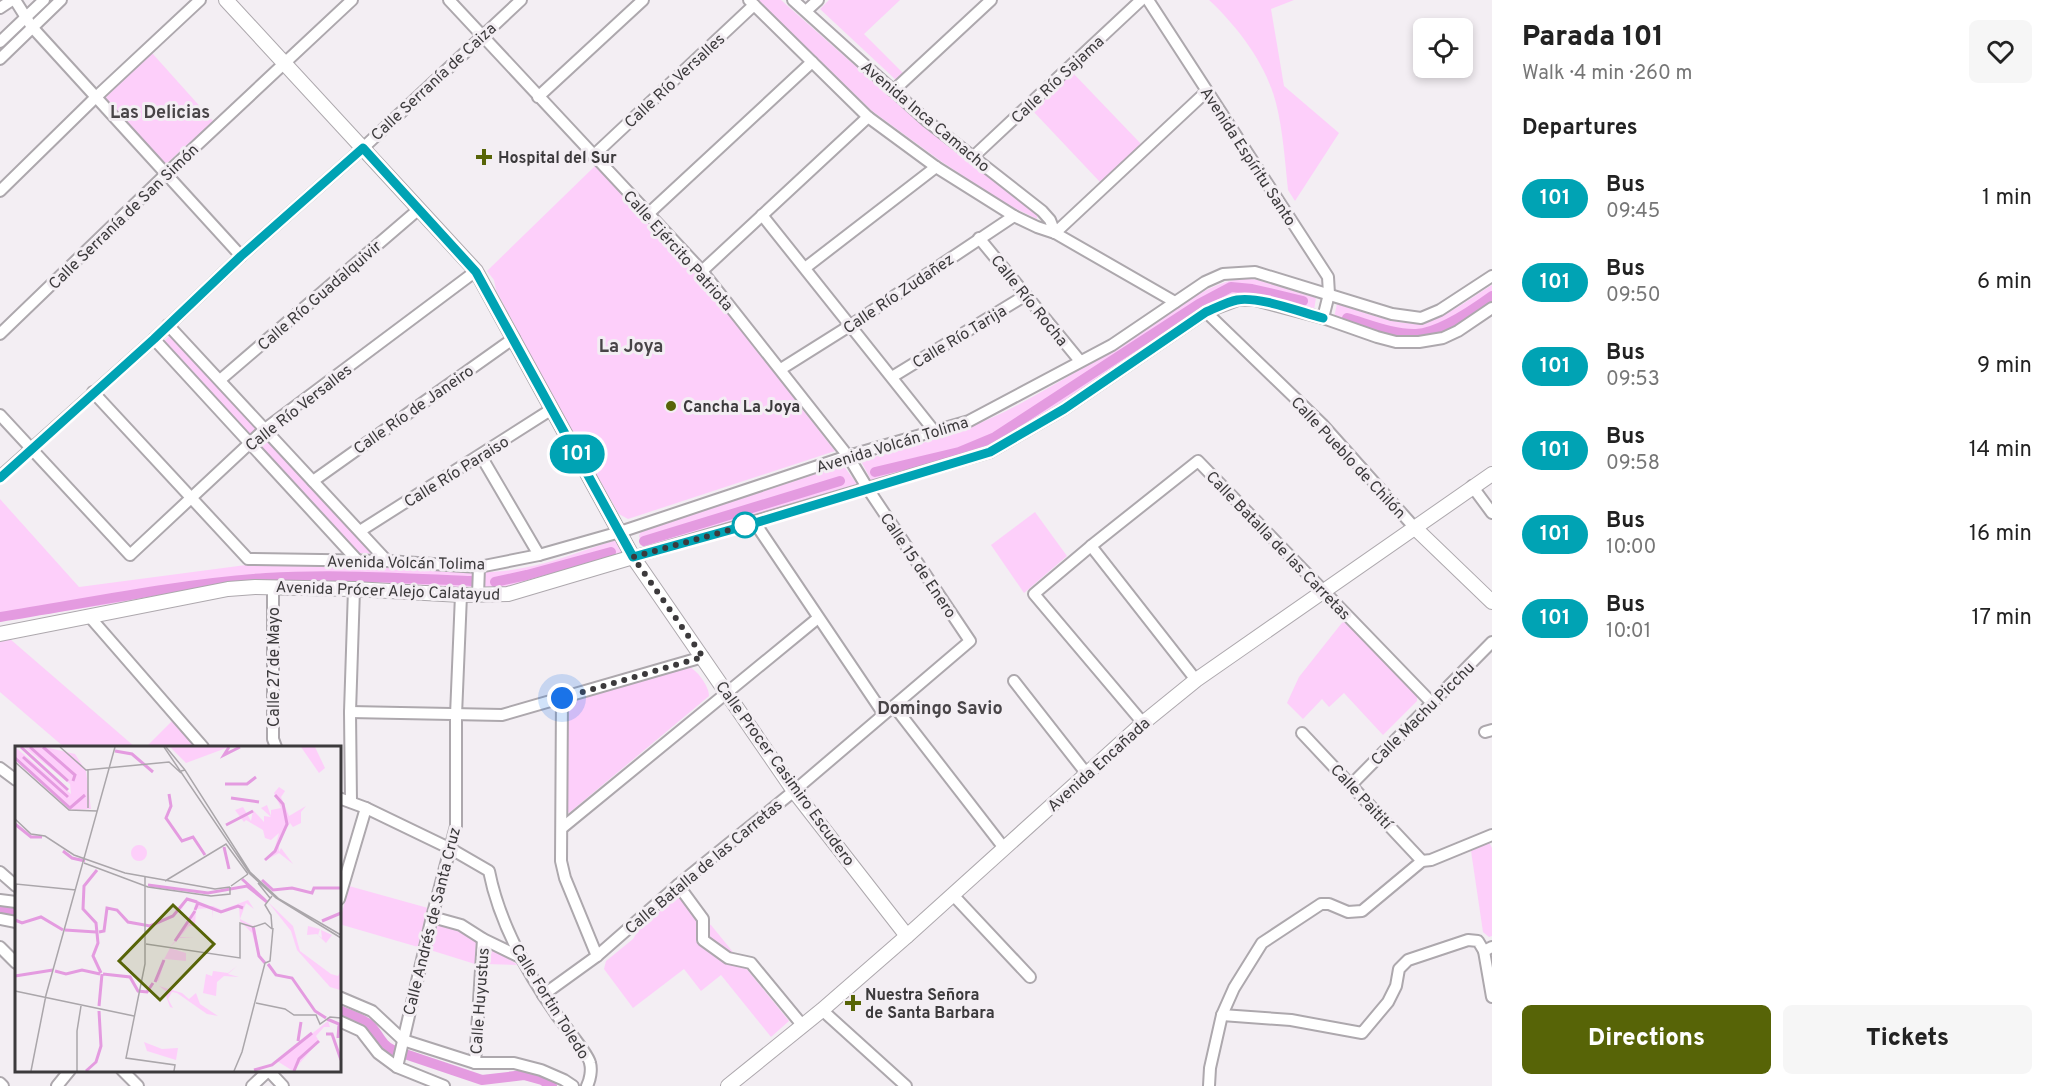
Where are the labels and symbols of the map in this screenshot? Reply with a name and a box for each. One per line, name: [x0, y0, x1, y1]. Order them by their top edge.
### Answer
street label: Calle Serranía de Caiza: [367, 19, 501, 146]
street label: Calle Río Versalles: [621, 30, 730, 133]
street label: Calle Río Sajama: [1008, 32, 1109, 129]
street label: Avenida Inca Camacho: [856, 58, 993, 177]
street label: Avenida Espíritu Santo: [1195, 84, 1300, 230]
district label: Las Delicias: [110, 102, 210, 125]
street label: Calle Serranía de San Simón: [45, 140, 204, 295]
marker: Hospital del Sur: [475, 148, 493, 166]
place label: Hospital del Sur: [498, 149, 617, 169]
street label: Calle Ejército Patriota: [618, 187, 737, 316]
street label: Calle Río Guadalquivir: [254, 237, 386, 356]
street label: Calle Río Zudañez: [840, 250, 958, 339]
street label: Calle Río Rocha: [985, 252, 1071, 351]
street label: Calle Río Tarija: [909, 302, 1011, 374]
district label: La Joya: [599, 336, 663, 359]
street label: Calle Río Versalles: [242, 361, 357, 457]
street label: Calle Río de Janeiro: [350, 362, 478, 460]
street label: Calle Pueblo de Chilón: [1286, 393, 1409, 524]
place label: Cancha La Joya: [683, 398, 800, 418]
marker: Cancha La Joya: [664, 399, 678, 413]
street label: Avenida Volcán Tolima: [814, 413, 971, 479]
street label: Calle Río Paraiso: [401, 432, 513, 513]
line badge: 101: [542, 434, 612, 474]
street label: Calle Batalla de las Carretas: [1201, 468, 1354, 625]
street label: Calle 15 de Enero: [875, 510, 960, 623]
unlabelled marker: [732, 512, 758, 538]
street label: Avenida Volcán Tolima: [327, 553, 485, 575]
street label: Avenida Prócer Alejo Calatayud: [275, 578, 500, 606]
street label: Calle 27 de Mayo: [265, 607, 285, 727]
street label: Calle Machu Picchu: [1367, 658, 1479, 770]
street label: Calle Procer Casimiro Escudero: [710, 678, 858, 871]
your location: [547, 683, 577, 713]
district label: Domingo Savio: [877, 698, 1003, 721]
street label: Avenida Encañada: [1044, 714, 1155, 817]
inset map: [15, 746, 340, 1071]
street label: Calle Paitití: [1325, 761, 1397, 835]
street label: Calle Batalla de las Carretas: [621, 796, 787, 939]
street label: Calle Andrés de Santa Cruz: [400, 825, 466, 1018]
street label: Calle Fortin Toledo: [506, 941, 593, 1064]
street label: Calle Huyustus: [467, 947, 495, 1055]
place label: Nuestra Señora de Santa Barbara: [865, 986, 995, 1024]
marker: Nuestra Señora de Santa Barbara: [846, 996, 860, 1010]

